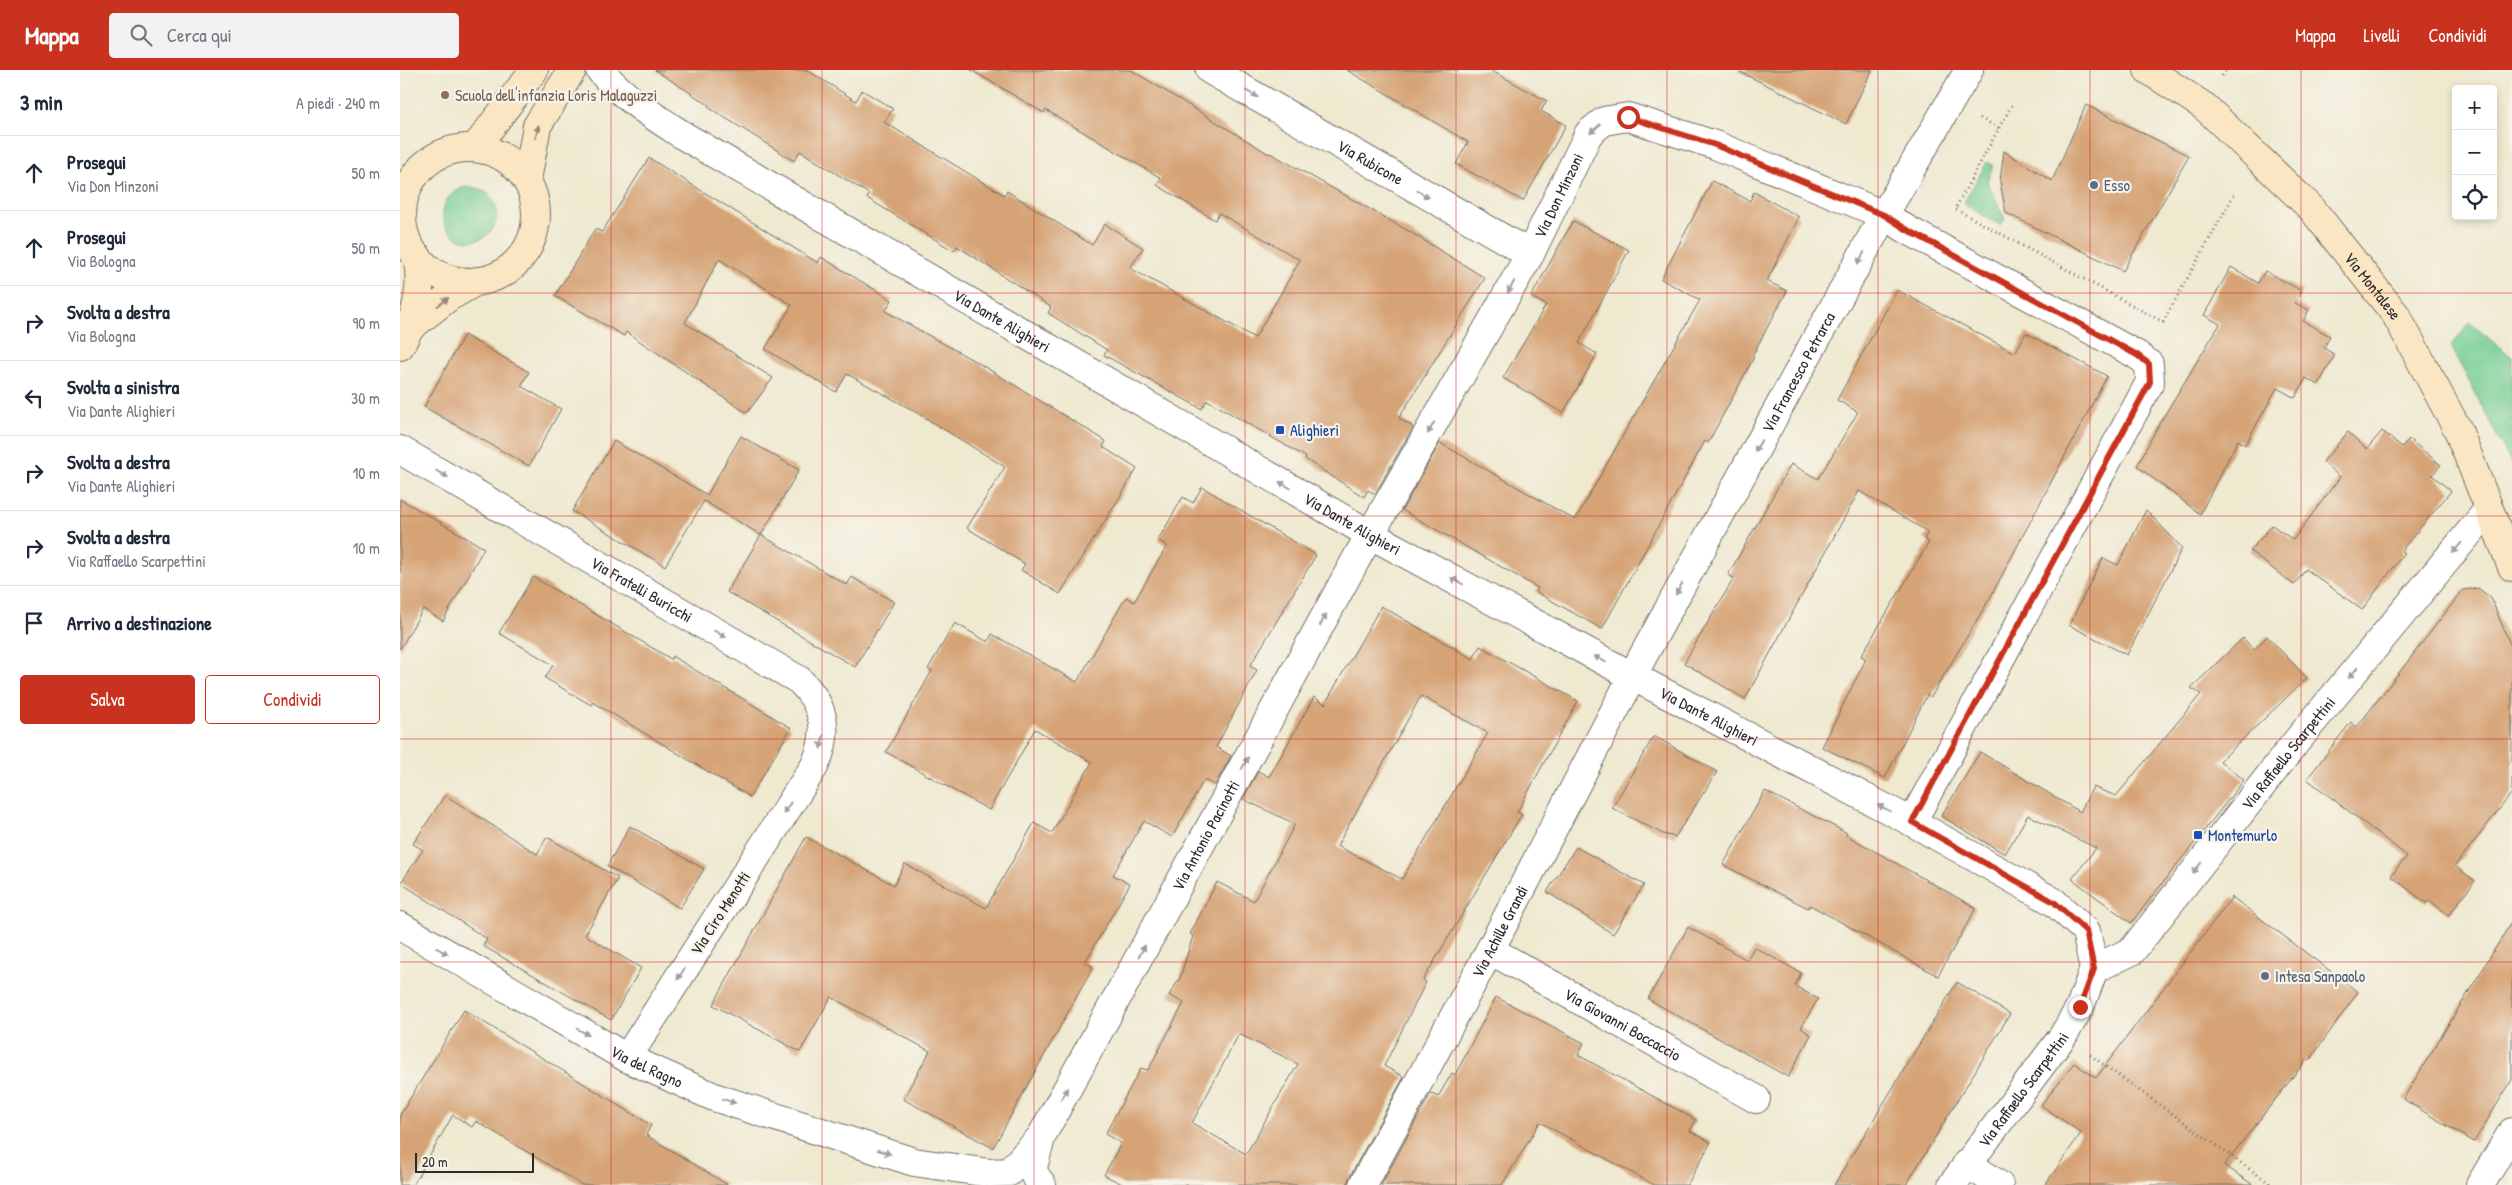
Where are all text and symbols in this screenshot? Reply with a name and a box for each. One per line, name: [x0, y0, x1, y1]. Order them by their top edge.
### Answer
search box: [109, 13, 459, 58]
text: Mappa: [25, 19, 79, 51]
icon: search: [127, 21, 155, 49]
text: Cerca qui: [167, 22, 232, 48]
text: Mappa: [2295, 23, 2336, 48]
text: Livelli: [2364, 23, 2400, 48]
text: Condividi: [2428, 23, 2487, 48]
place label: Scuola dell'infanzia Loris Malaguzzi: [455, 84, 657, 106]
map controls: [2452, 85, 2497, 220]
button: +: [2452, 85, 2497, 130]
text: 3 min: [20, 88, 63, 117]
marker: Scuola dell'infanzia Loris Malaguzzi: [439, 89, 451, 101]
one-way arrow: [1246, 90, 1259, 99]
text: A piedi · 240 m: [296, 92, 380, 114]
route start: [1617, 106, 1640, 129]
one-way arrow: [1588, 123, 1601, 134]
one-way arrow: [533, 125, 541, 140]
button: −: [2452, 130, 2497, 175]
street label: Via Rubicone: [1333, 135, 1408, 190]
text: Prosegui: [67, 149, 126, 175]
street label: Via Don Minzoni: [1528, 149, 1589, 242]
icon: ahead: [20, 159, 48, 187]
text: 50 m: [352, 162, 380, 184]
place label: Esso: [2104, 174, 2130, 196]
text: Via Don Minzoni: [67, 175, 159, 197]
button: locate: [2452, 175, 2497, 220]
marker: Esso: [2088, 179, 2100, 191]
one-way arrow: [1416, 189, 1430, 198]
text: Prosegui: [67, 224, 126, 250]
icon: ahead: [20, 234, 48, 262]
text: 50 m: [352, 237, 380, 259]
street label: Via Montalese: [2339, 247, 2408, 324]
text: Via Bologna: [67, 250, 135, 272]
one-way arrow: [1857, 250, 1865, 265]
one-way arrow: [1507, 280, 1515, 295]
street label: Via Dante Alighieri: [950, 284, 1054, 357]
one-way arrow: [436, 296, 449, 307]
text: Svolta a destra: [67, 299, 170, 325]
street label: Via Francesco Petrarca: [1756, 308, 1840, 436]
icon: right: [20, 309, 48, 337]
text: 90 m: [352, 312, 380, 334]
text: Via Bologna: [67, 325, 135, 347]
text: Svolta a sinistra: [67, 374, 179, 400]
icon: left: [20, 384, 48, 412]
text: 30 m: [351, 387, 380, 409]
text: Via Dante Alighieri: [67, 400, 175, 422]
place label: Alighieri: [1290, 419, 1339, 441]
one-way arrow: [1426, 422, 1435, 435]
marker: Alighieri: [1274, 424, 1286, 436]
one-way arrow: [1753, 440, 1762, 453]
text: Svolta a destra: [67, 449, 170, 475]
icon: right: [20, 459, 48, 487]
text: 10 m: [352, 462, 380, 484]
one-way arrow: [436, 470, 449, 479]
text: Via Dante Alighieri: [67, 475, 175, 497]
one-way arrow: [1278, 481, 1292, 489]
street label: Via Dante Alighieri: [1300, 487, 1405, 560]
text: Svolta a destra: [67, 524, 170, 550]
icon: right: [20, 534, 48, 562]
text: 10 m: [352, 537, 380, 559]
one-way arrow: [2452, 541, 2463, 554]
text: Via Raffaello Scarpettini: [67, 550, 206, 572]
street label: Via Fratelli Buricchi: [587, 551, 697, 627]
one-way arrow: [1451, 577, 1464, 586]
one-way arrow: [1675, 582, 1684, 595]
icon: arrive: [20, 609, 48, 637]
text: Arrivo a destinazione: [67, 610, 212, 636]
one-way arrow: [1319, 613, 1327, 627]
one-way arrow: [712, 630, 727, 638]
one-way arrow: [1593, 655, 1608, 663]
one-way arrow: [2348, 666, 2359, 679]
button: Salva: [20, 675, 195, 724]
button: Condividi: [205, 675, 380, 724]
street label: Via Dante Alighieri: [1656, 681, 1762, 751]
street label: Via Raffaello Scarpettini: [2236, 692, 2340, 814]
one-way arrow: [818, 735, 826, 751]
one-way arrow: [1241, 755, 1249, 770]
street label: Via Antonio Pacinotti: [1166, 776, 1245, 895]
one-way arrow: [783, 801, 792, 815]
one-way arrow: [1877, 803, 1890, 812]
place label: Montemurlo: [2208, 824, 2278, 846]
marker: Montemurlo: [2192, 829, 2204, 841]
one-way arrow: [2192, 861, 2203, 874]
street label: Via Ciro Menotti: [685, 867, 755, 959]
street label: Via Achille Grandi: [1466, 882, 1533, 981]
one-way arrow: [1138, 944, 1146, 959]
one-way arrow: [436, 946, 449, 955]
place label: Intesa Sanpaolo: [2275, 965, 2366, 987]
one-way arrow: [676, 968, 686, 981]
marker: Intesa Sanpaolo: [2259, 970, 2271, 982]
street label: Via Giovanni Boccaccio: [1560, 983, 1685, 1066]
route end: [2069, 996, 2092, 1019]
one-way arrow: [575, 1028, 590, 1036]
street label: Via Raffaello Scarpettini: [1973, 1028, 2074, 1152]
street label: Via del Ragno: [606, 1040, 687, 1093]
one-way arrow: [1060, 1087, 1068, 1101]
one-way arrow: [722, 1098, 737, 1106]
one-way arrow: [877, 1148, 892, 1156]
scale bar: [415, 1150, 534, 1173]
text: 20 m: [422, 1152, 448, 1171]

